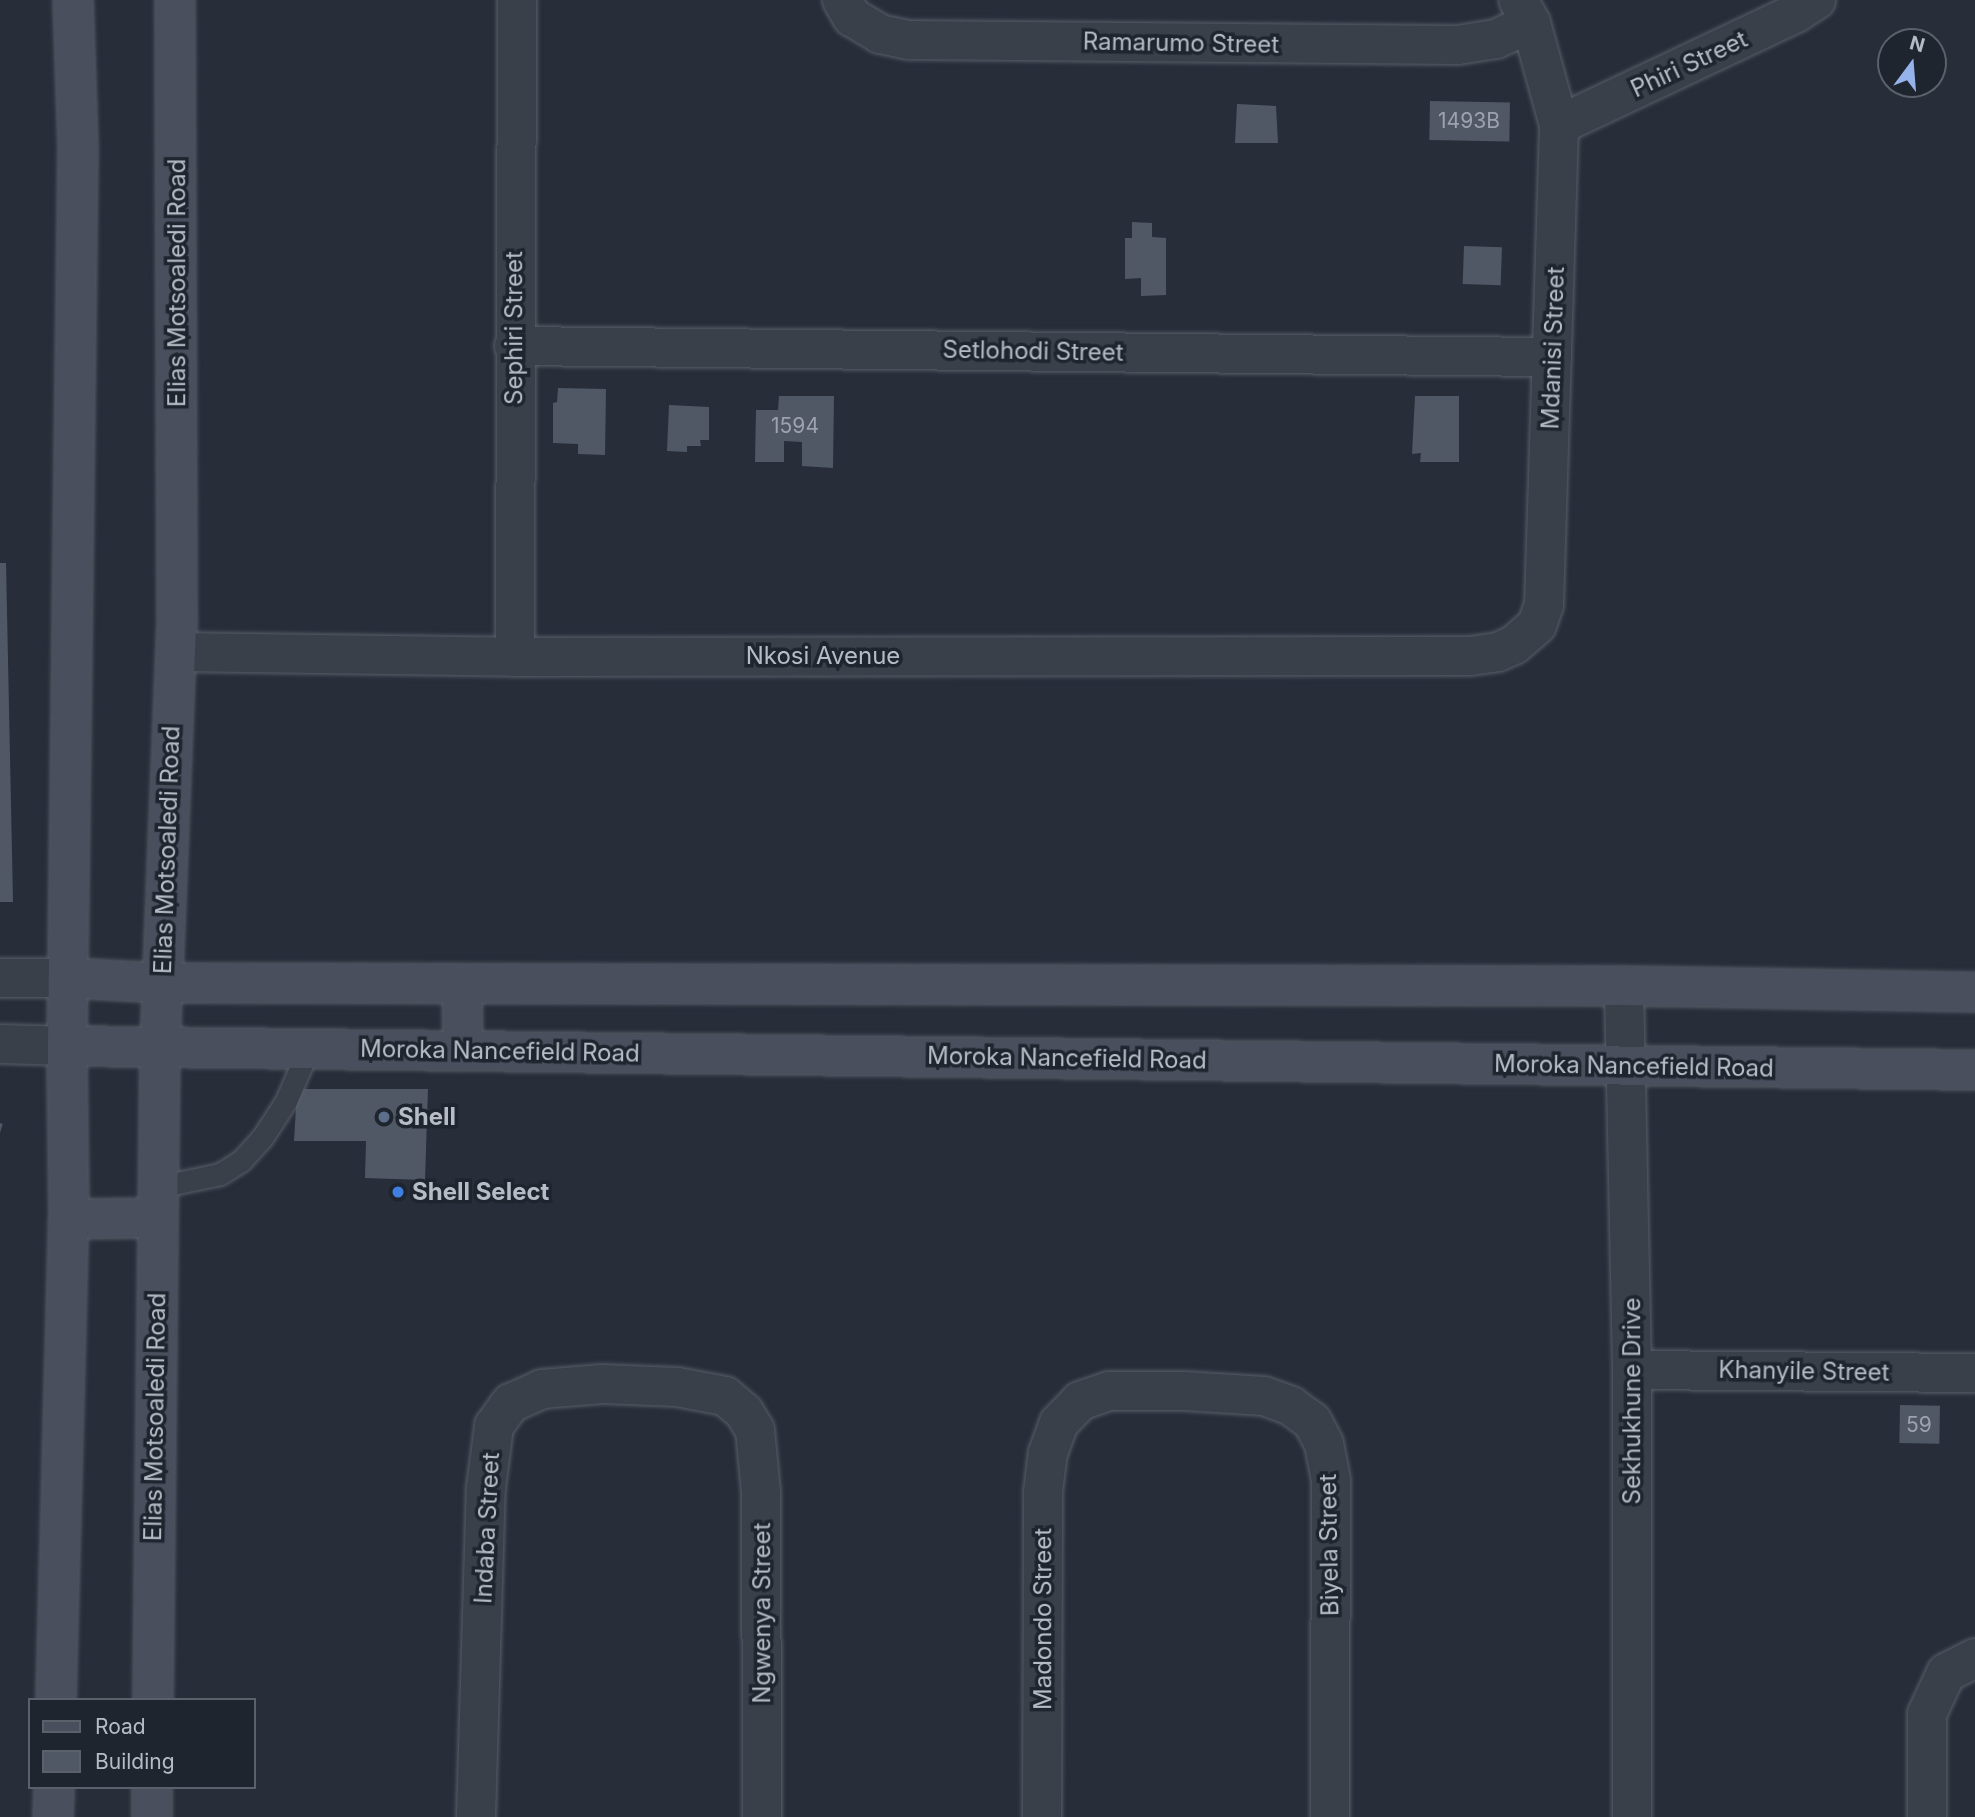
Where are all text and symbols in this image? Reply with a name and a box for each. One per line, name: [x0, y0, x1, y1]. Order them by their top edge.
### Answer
street label: Phiri Street: [1626, 25, 1752, 103]
street label: Ramarumo Street: [1083, 27, 1279, 59]
north arrow: [1877, 28, 1947, 98]
text: N: [1907, 31, 1927, 57]
house number: 1493B: [1438, 108, 1500, 134]
street label: Elias Motsoaledi Road: [163, 159, 191, 407]
street label: Sephiri Street: [500, 251, 528, 405]
street label: Mdanisi Street: [1536, 266, 1570, 430]
street label: Setlohodi Street: [942, 335, 1124, 367]
house number: 1594: [771, 413, 819, 439]
street label: Nkosi Avenue: [746, 642, 900, 670]
street label: Elias Motsoaledi Road: [148, 725, 186, 975]
street label: Moroka Nancefield Road: [360, 1034, 640, 1068]
street label: Moroka Nancefield Road: [927, 1041, 1207, 1075]
street label: Moroka Nancefield Road: [1494, 1049, 1774, 1083]
place label: Shell: [398, 1103, 456, 1131]
marker: Shell: [376, 1109, 392, 1125]
place label: Shell Select: [412, 1178, 549, 1206]
marker: Shell Select: [390, 1184, 406, 1200]
street label: Elias Motsoaledi Road: [138, 1293, 172, 1541]
street label: Sekhukhune Drive: [1618, 1298, 1646, 1504]
street label: Khanyile Street: [1718, 1355, 1890, 1387]
house number: 59: [1906, 1412, 1932, 1438]
street label: Indaba Street: [469, 1452, 505, 1604]
street label: Biyela Street: [1313, 1474, 1345, 1616]
street label: Ngwenya Street: [748, 1522, 776, 1704]
street label: Madondo Street: [1029, 1528, 1057, 1710]
legend: [28, 1698, 256, 1789]
text: Road: [95, 1714, 146, 1739]
text: Building: [95, 1749, 175, 1774]

